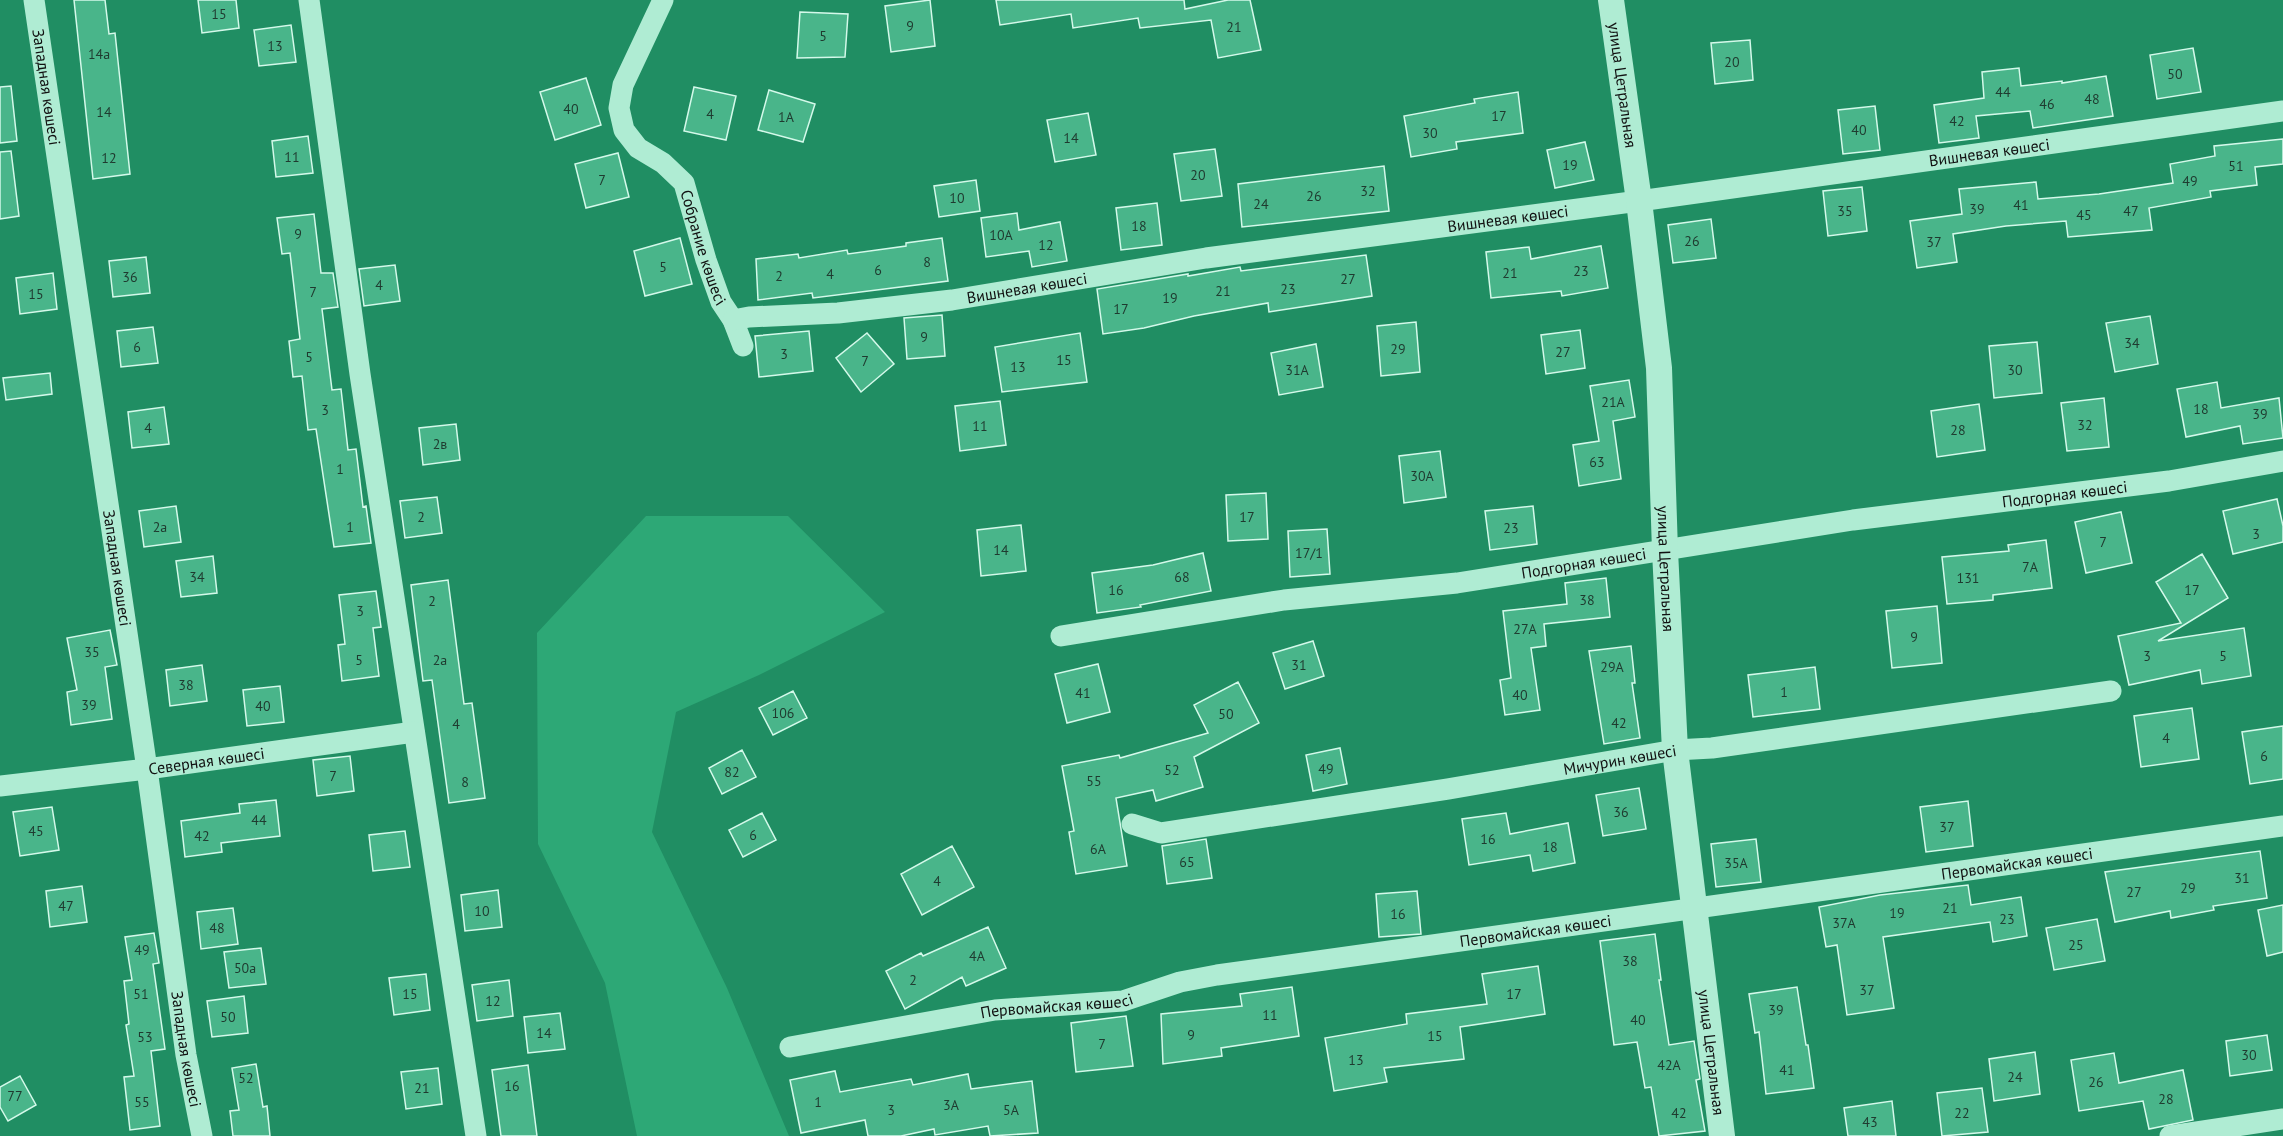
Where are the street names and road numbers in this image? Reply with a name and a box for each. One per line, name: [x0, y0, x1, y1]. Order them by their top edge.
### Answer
street label: улица Цетральная: [1604, 21, 1641, 149]
street label: Западная көшесі: [28, 27, 65, 147]
street label: Вишневая көшесі: [1928, 134, 2051, 170]
street label: Собрание көшесі: [676, 187, 731, 309]
street label: Вишневая көшесі: [1446, 200, 1570, 236]
street label: Вишневая көшесі: [965, 268, 1089, 307]
street label: Подгорная көшесі: [2001, 476, 2129, 512]
street label: улица Цетральная: [1654, 505, 1679, 632]
street label: Западная көшесі: [99, 508, 136, 627]
street label: Подгорная көшесі: [1520, 543, 1648, 583]
street label: Мичурин көшесі: [1562, 740, 1678, 779]
street label: Северная көшесі: [147, 743, 266, 779]
street label: Первомайская көшесі: [1940, 843, 2094, 884]
street label: Первомайская көшесі: [1458, 910, 1613, 951]
street label: Первомайская көшесі: [979, 988, 1135, 1022]
street label: улица Цетральная: [1694, 988, 1729, 1116]
street label: Западная көшесі: [167, 990, 206, 1109]

